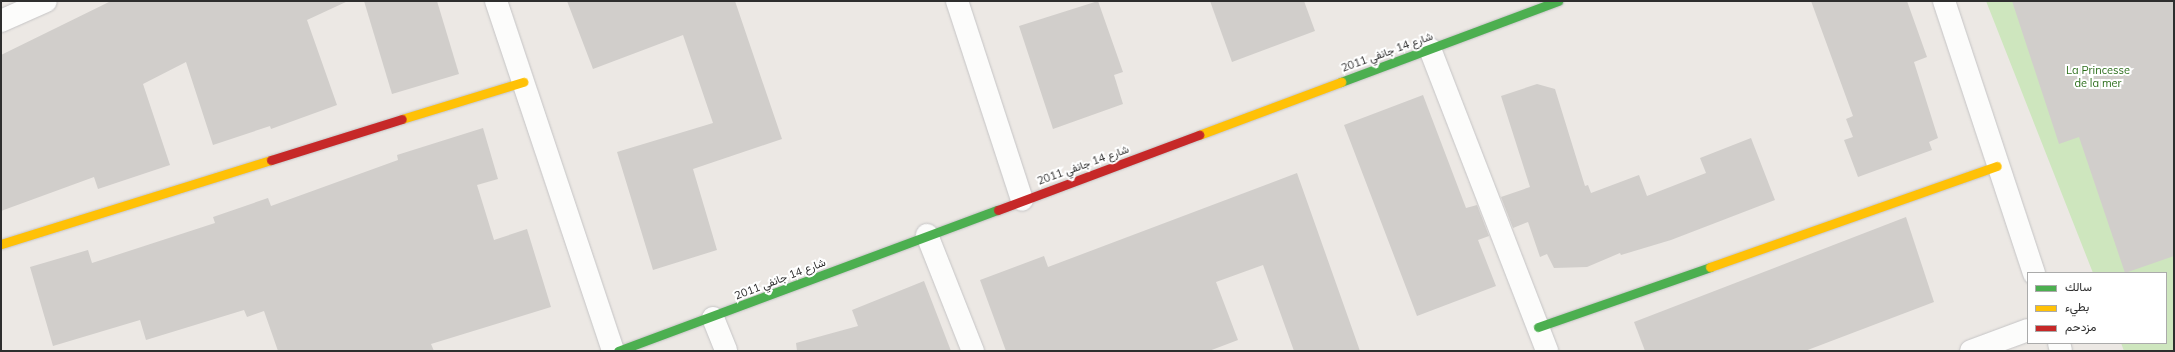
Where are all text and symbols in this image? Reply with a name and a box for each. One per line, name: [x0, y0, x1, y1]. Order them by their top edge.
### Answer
street label: شارع 14 جانفي 2011: [1339, 29, 1435, 75]
park label: La Princesse de la mer: [2066, 64, 2130, 90]
street label: شارع 14 جانفي 2011: [1035, 142, 1131, 188]
street label: شارع 14 جانفي 2011: [733, 256, 827, 302]
legend: [2027, 272, 2167, 344]
text: سالك: [2065, 279, 2092, 294]
text: بطيء: [2065, 299, 2089, 314]
text: مزدحم: [2065, 319, 2096, 334]

